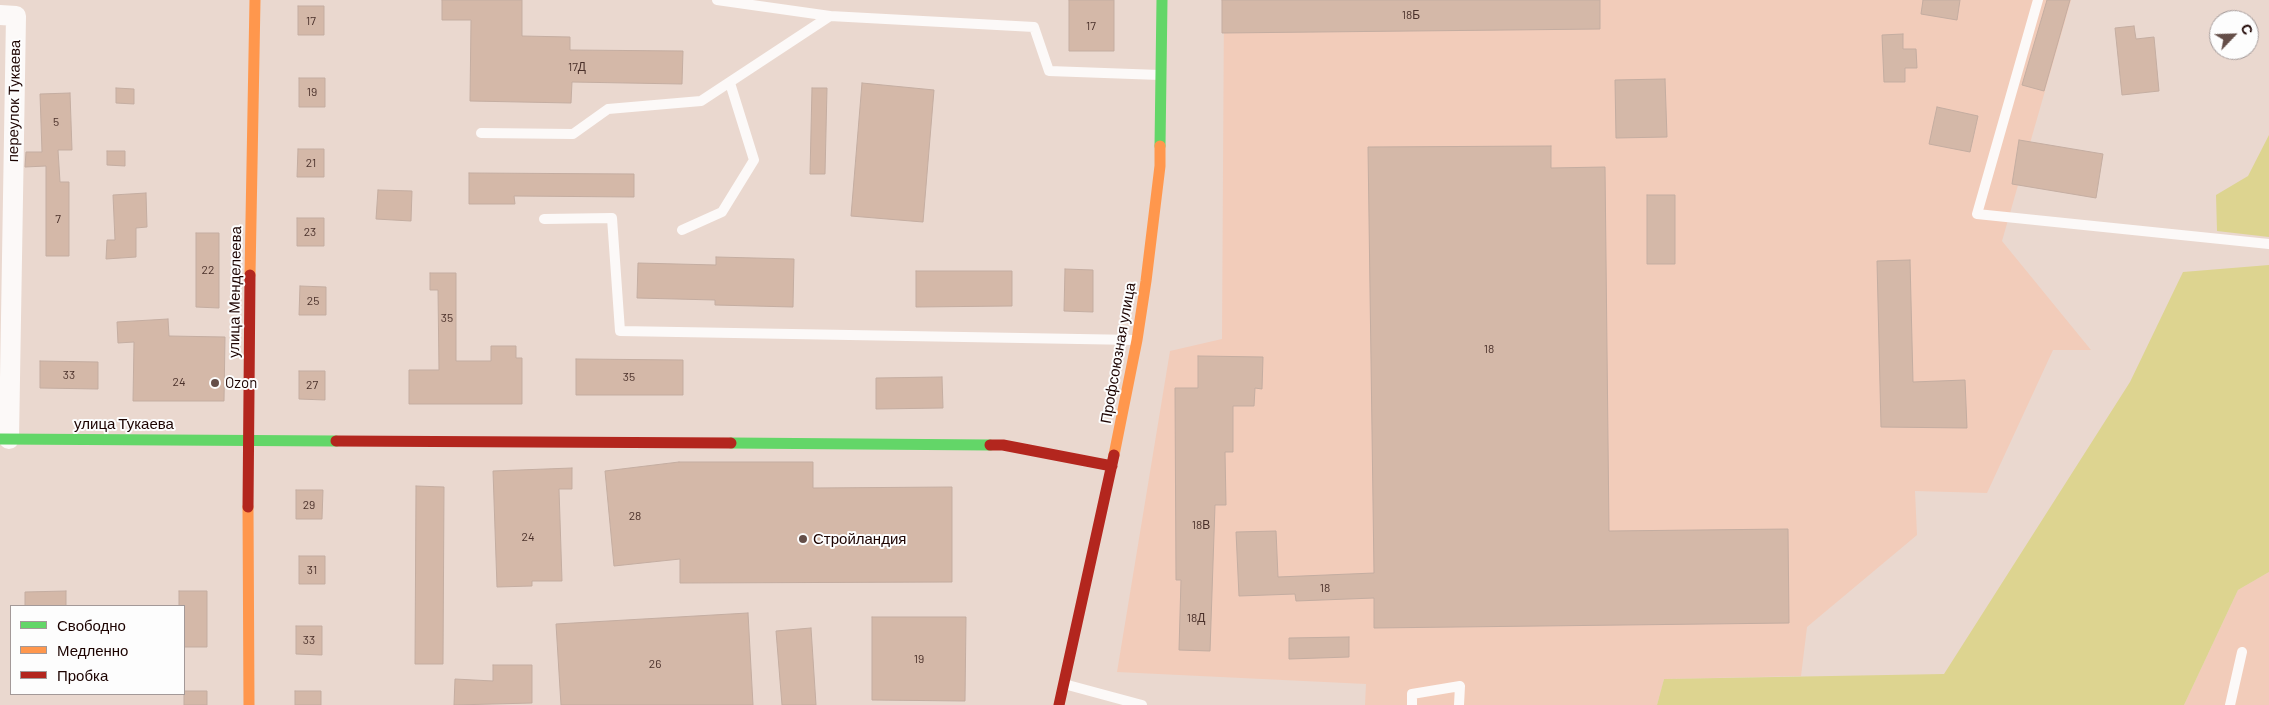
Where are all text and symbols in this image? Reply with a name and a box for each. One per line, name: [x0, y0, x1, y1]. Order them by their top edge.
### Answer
house number: 18Б: [1402, 8, 1420, 22]
north arrow: [2209, 10, 2259, 60]
house number: 17: [306, 14, 316, 28]
house number: 17: [1086, 19, 1096, 33]
text: С: [2237, 21, 2257, 37]
street label: переулок Тукаева: [4, 40, 24, 162]
house number: 17Д: [568, 60, 586, 74]
house number: 19: [307, 85, 317, 99]
house number: 5: [53, 115, 59, 129]
house number: 21: [306, 156, 316, 170]
house number: 7: [55, 212, 61, 226]
house number: 23: [304, 225, 316, 239]
street label: улица Менделеева: [225, 226, 245, 358]
house number: 22: [202, 263, 214, 277]
street label: Профсоюзная улица: [1097, 281, 1139, 425]
house number: 25: [307, 294, 319, 308]
house number: 35: [441, 311, 453, 325]
house number: 18: [1484, 342, 1494, 356]
house number: 33: [63, 368, 75, 382]
house number: 35: [623, 370, 635, 384]
place label: Ozon: [225, 374, 257, 392]
house number: 24: [172, 375, 186, 389]
marker: Ozon: [209, 377, 221, 389]
house number: 27: [306, 378, 318, 392]
street label: улица Тукаева: [74, 415, 174, 433]
house number: 29: [303, 498, 315, 512]
house number: 28: [629, 509, 641, 523]
house number: 18В: [1192, 518, 1210, 532]
house number: 24: [521, 530, 535, 544]
place label: Стройландия: [813, 530, 906, 548]
marker: Стройландия: [797, 533, 809, 545]
house number: 31: [307, 563, 317, 577]
house number: 18: [1320, 581, 1330, 595]
legend: [10, 605, 185, 695]
house number: 18Д: [1187, 611, 1205, 625]
text: Свободно: [57, 616, 126, 634]
house number: 33: [303, 633, 315, 647]
text: Медленно: [57, 641, 128, 659]
house number: 19: [914, 652, 924, 666]
house number: 26: [649, 657, 661, 671]
text: Пробка: [57, 666, 108, 684]

